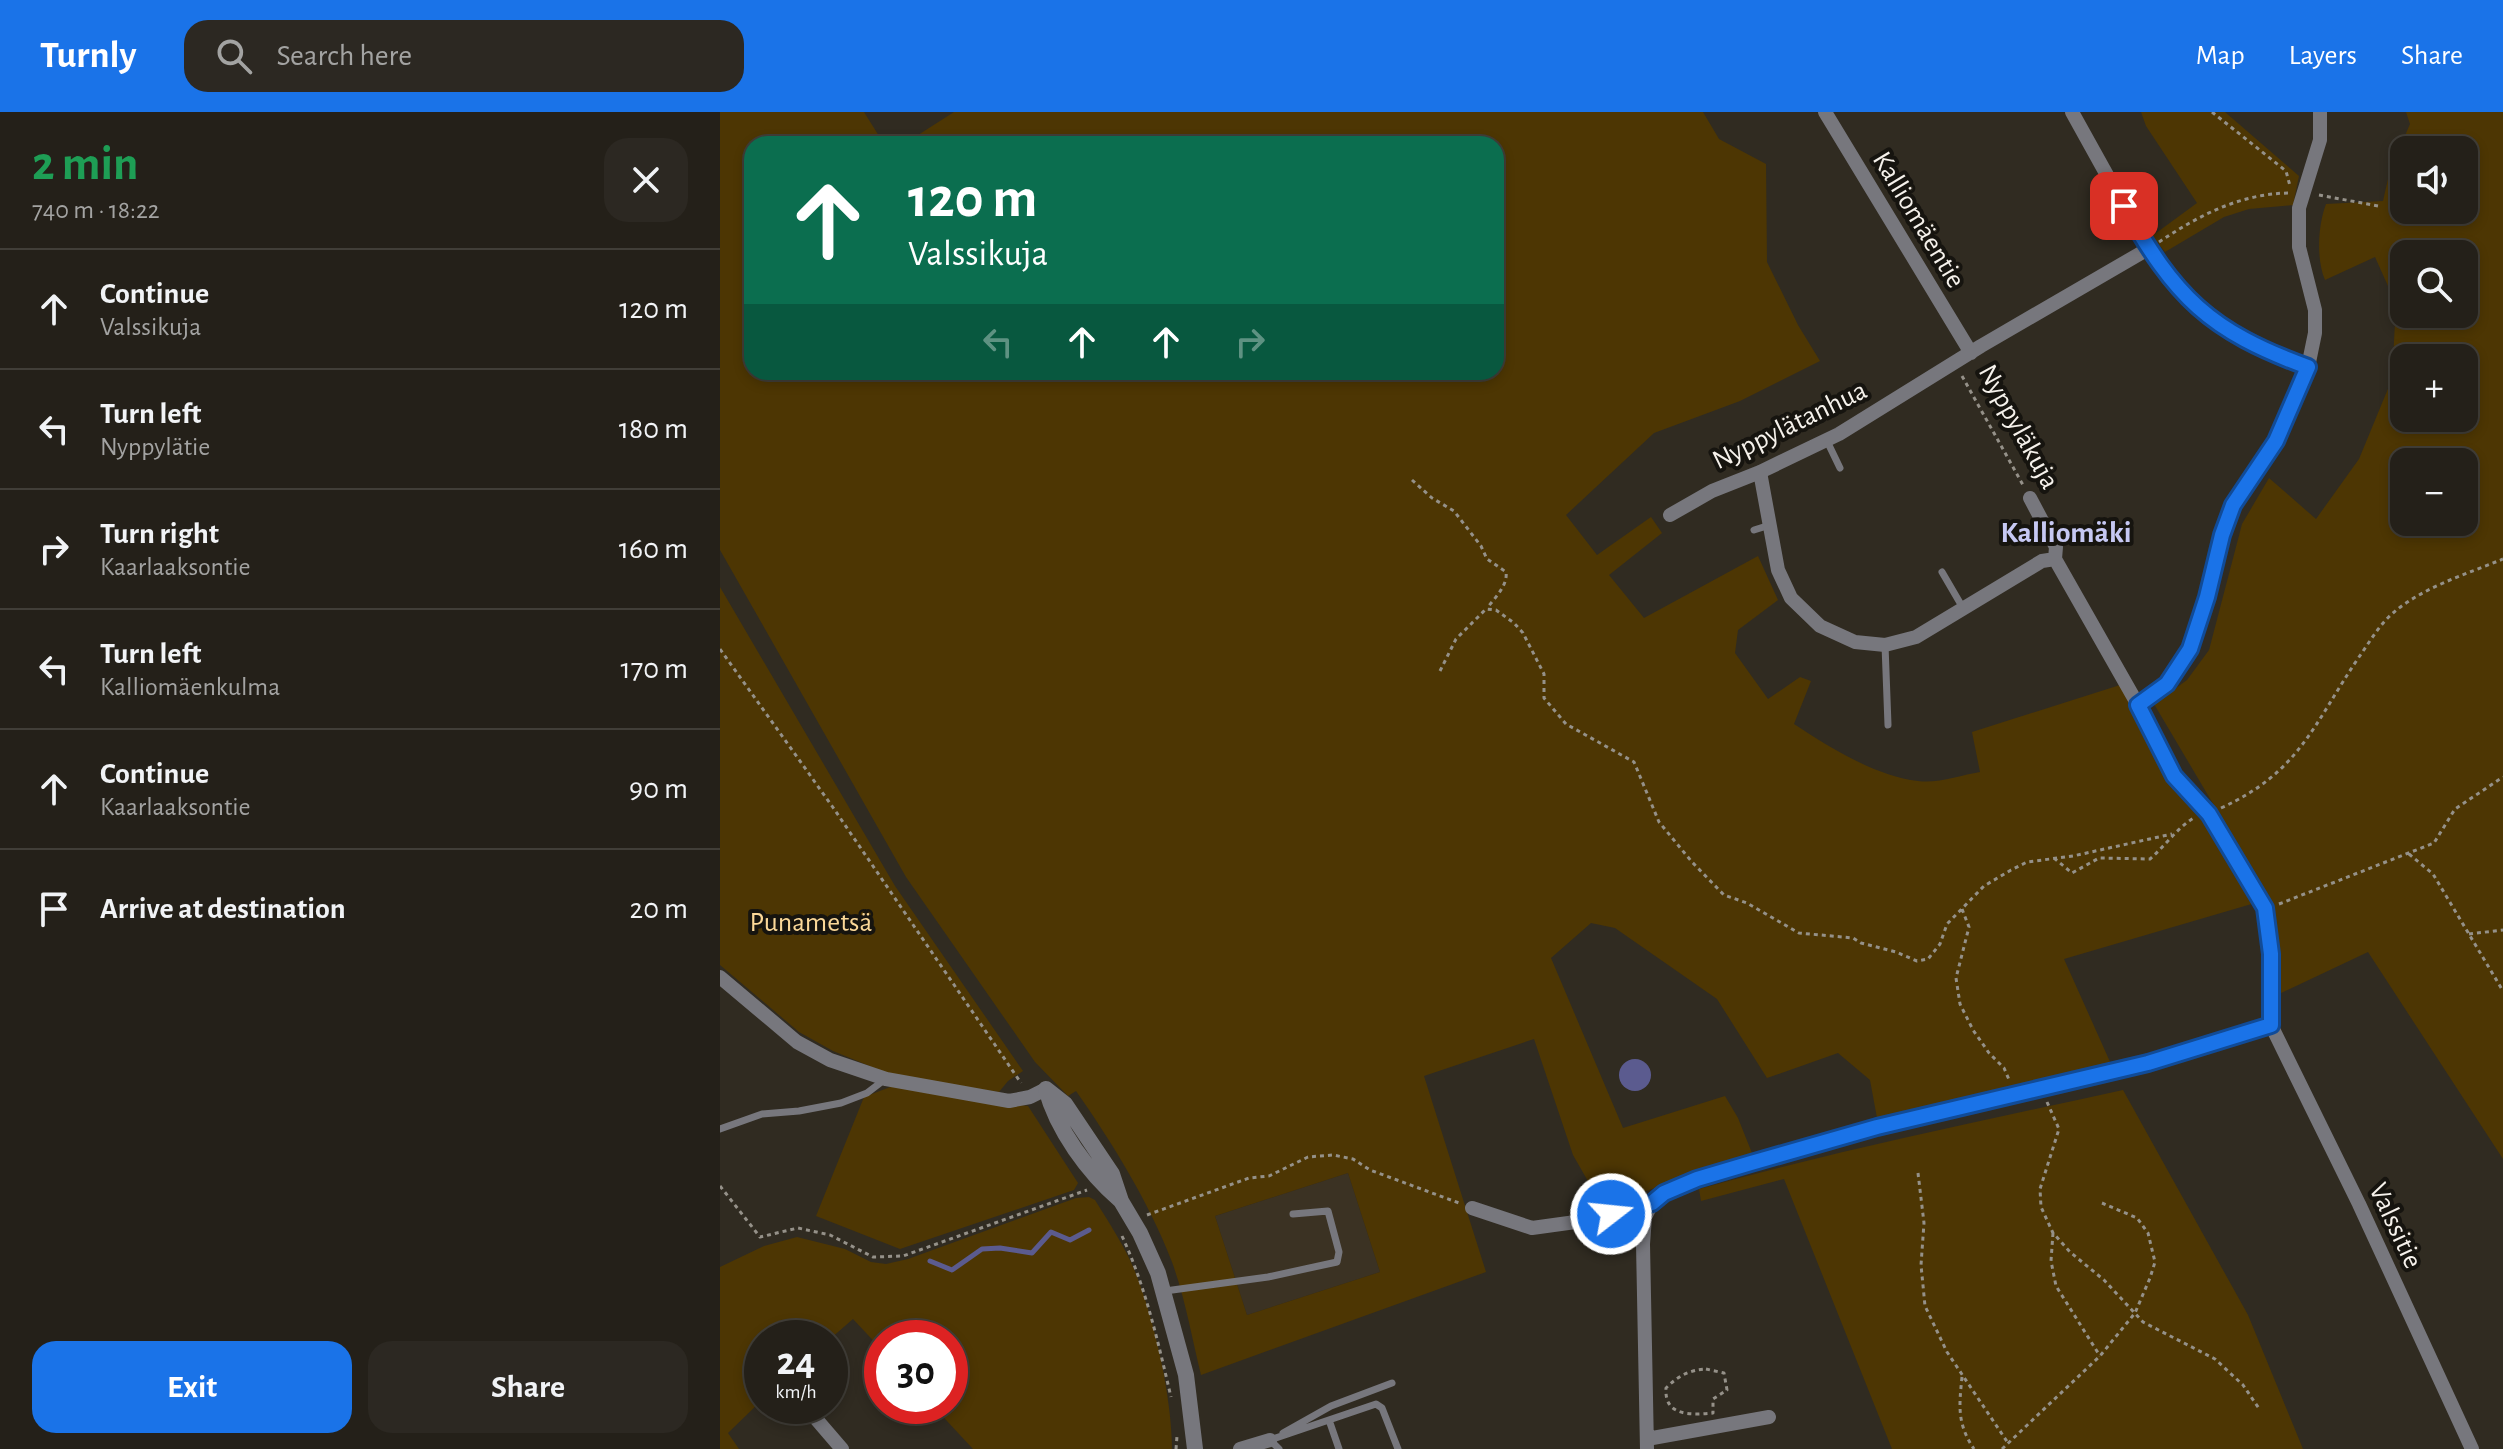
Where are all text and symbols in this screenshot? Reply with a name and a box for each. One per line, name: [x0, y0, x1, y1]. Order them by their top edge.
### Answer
search box: [184, 20, 744, 92]
icon: search: [212, 34, 256, 78]
text: Turnly: [40, 37, 136, 75]
text: Search here: [276, 41, 412, 71]
text: Map: [2196, 42, 2245, 70]
text: Layers: [2289, 42, 2357, 70]
text: Share: [2401, 42, 2463, 70]
map controls: [2390, 136, 2478, 536]
button: sound: [2390, 136, 2478, 224]
button: close: [604, 138, 688, 222]
text: 2 min: [32, 141, 139, 189]
street label: Kalliomäentie: [1867, 147, 1970, 293]
icon: ahead: [776, 168, 880, 272]
text: 120 m: [908, 171, 1037, 227]
pin: [2090, 172, 2158, 240]
icon: arrive: [2102, 184, 2146, 228]
text: 740 m · 18:22: [32, 197, 160, 223]
text: Valssikuja: [908, 236, 1048, 272]
button: search: [2390, 240, 2478, 328]
text: Continue: [100, 279, 209, 309]
icon: ahead: [32, 287, 76, 331]
text: 120 m: [619, 294, 688, 324]
text: Valssikuja: [100, 314, 201, 340]
icon: left: [976, 320, 1020, 364]
icon: ahead: [1060, 320, 1104, 364]
icon: ahead: [1144, 320, 1188, 364]
icon: right: [1228, 320, 1272, 364]
button: +: [2390, 344, 2478, 432]
street label: Nyppyläkuja: [1973, 360, 2064, 494]
street label: Nyppylätanhua: [1708, 376, 1872, 475]
text: Turn left: [100, 399, 201, 429]
icon: left: [32, 407, 76, 451]
text: 180 m: [619, 414, 688, 444]
text: Nyppylätie: [100, 434, 210, 460]
button: −: [2390, 448, 2478, 536]
district label: Kalliomäki: [2000, 518, 2132, 548]
text: Turn right: [100, 519, 219, 549]
icon: right: [32, 527, 76, 571]
text: 160 m: [619, 534, 688, 564]
text: Kaarlaaksontie: [100, 554, 251, 580]
text: Turn left: [100, 639, 201, 669]
icon: left: [32, 647, 76, 691]
text: 170 m: [620, 654, 688, 684]
text: Kalliomäenkulma: [100, 674, 280, 700]
text: Continue: [100, 759, 209, 789]
icon: ahead: [32, 767, 76, 811]
text: 90 m: [629, 774, 688, 804]
text: Kaarlaaksontie: [100, 794, 251, 820]
icon: arrive: [32, 887, 76, 931]
text: Arrive at destination: [100, 894, 346, 924]
text: 20 m: [630, 894, 688, 924]
park label: Punametsä: [750, 909, 872, 937]
position arrow: [1569, 1172, 1653, 1256]
street label: Valssitie: [2363, 1179, 2427, 1273]
speed limit sign: 30: [864, 1320, 968, 1424]
button: Exit: [32, 1341, 352, 1433]
button: Share: [368, 1341, 688, 1433]
text: 24: [777, 1342, 815, 1382]
text: km/h: [775, 1382, 817, 1402]

